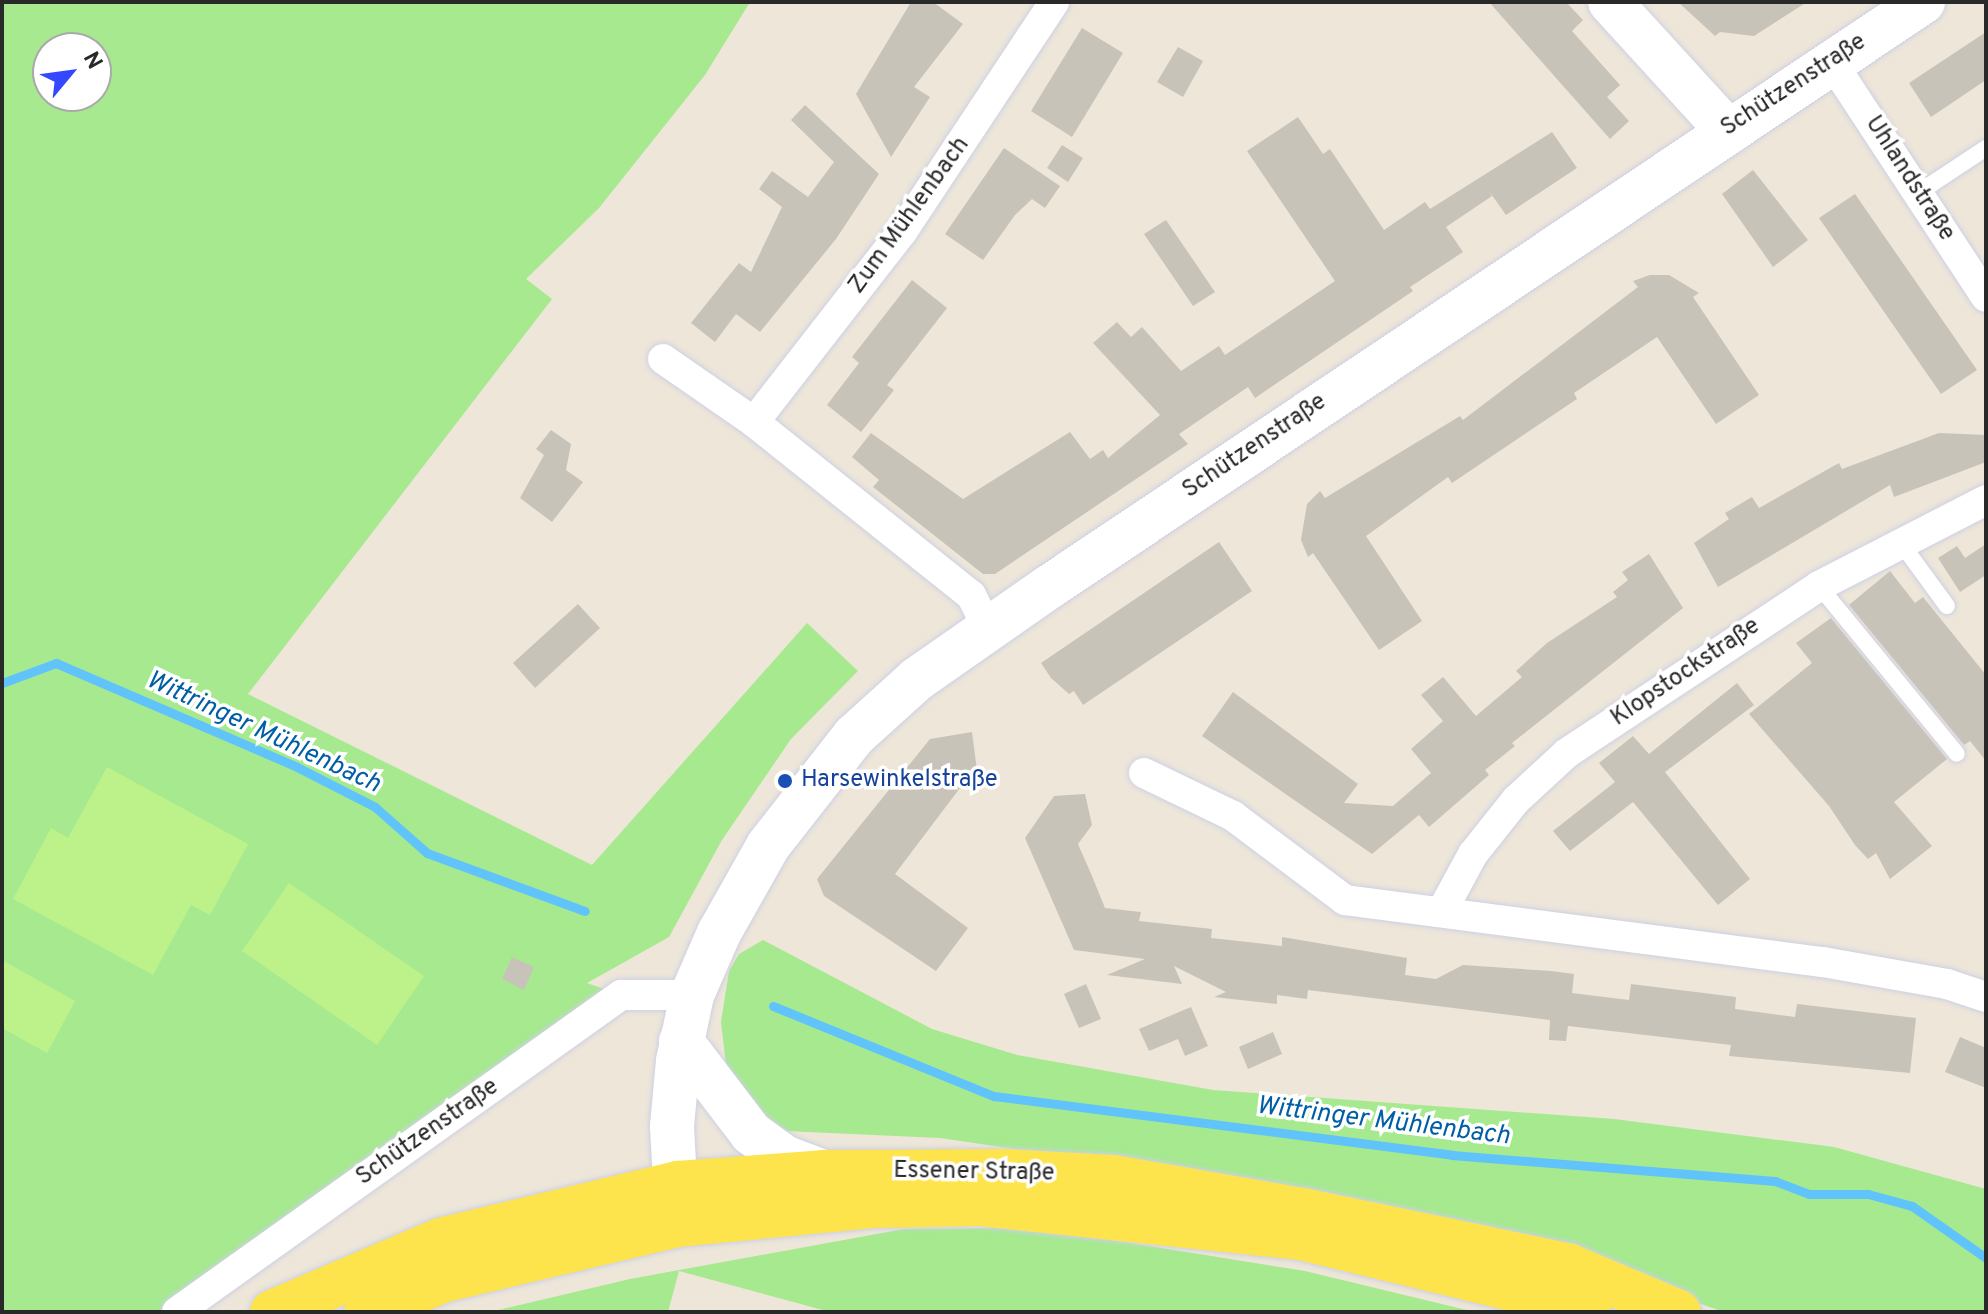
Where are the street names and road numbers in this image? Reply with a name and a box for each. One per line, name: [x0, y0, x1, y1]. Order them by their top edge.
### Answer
street label: Schützenstraße: [1716, 28, 1872, 144]
street label: Uhlandstraße: [1858, 111, 1960, 247]
street label: Zum Mühlenbach: [843, 132, 977, 300]
street label: Schützenstraße: [1178, 388, 1332, 506]
street label: Klopstockstraße: [1606, 613, 1766, 733]
street label: Schützenstraße: [351, 1073, 505, 1193]
street label: Essener Straße: [893, 1157, 1055, 1189]

